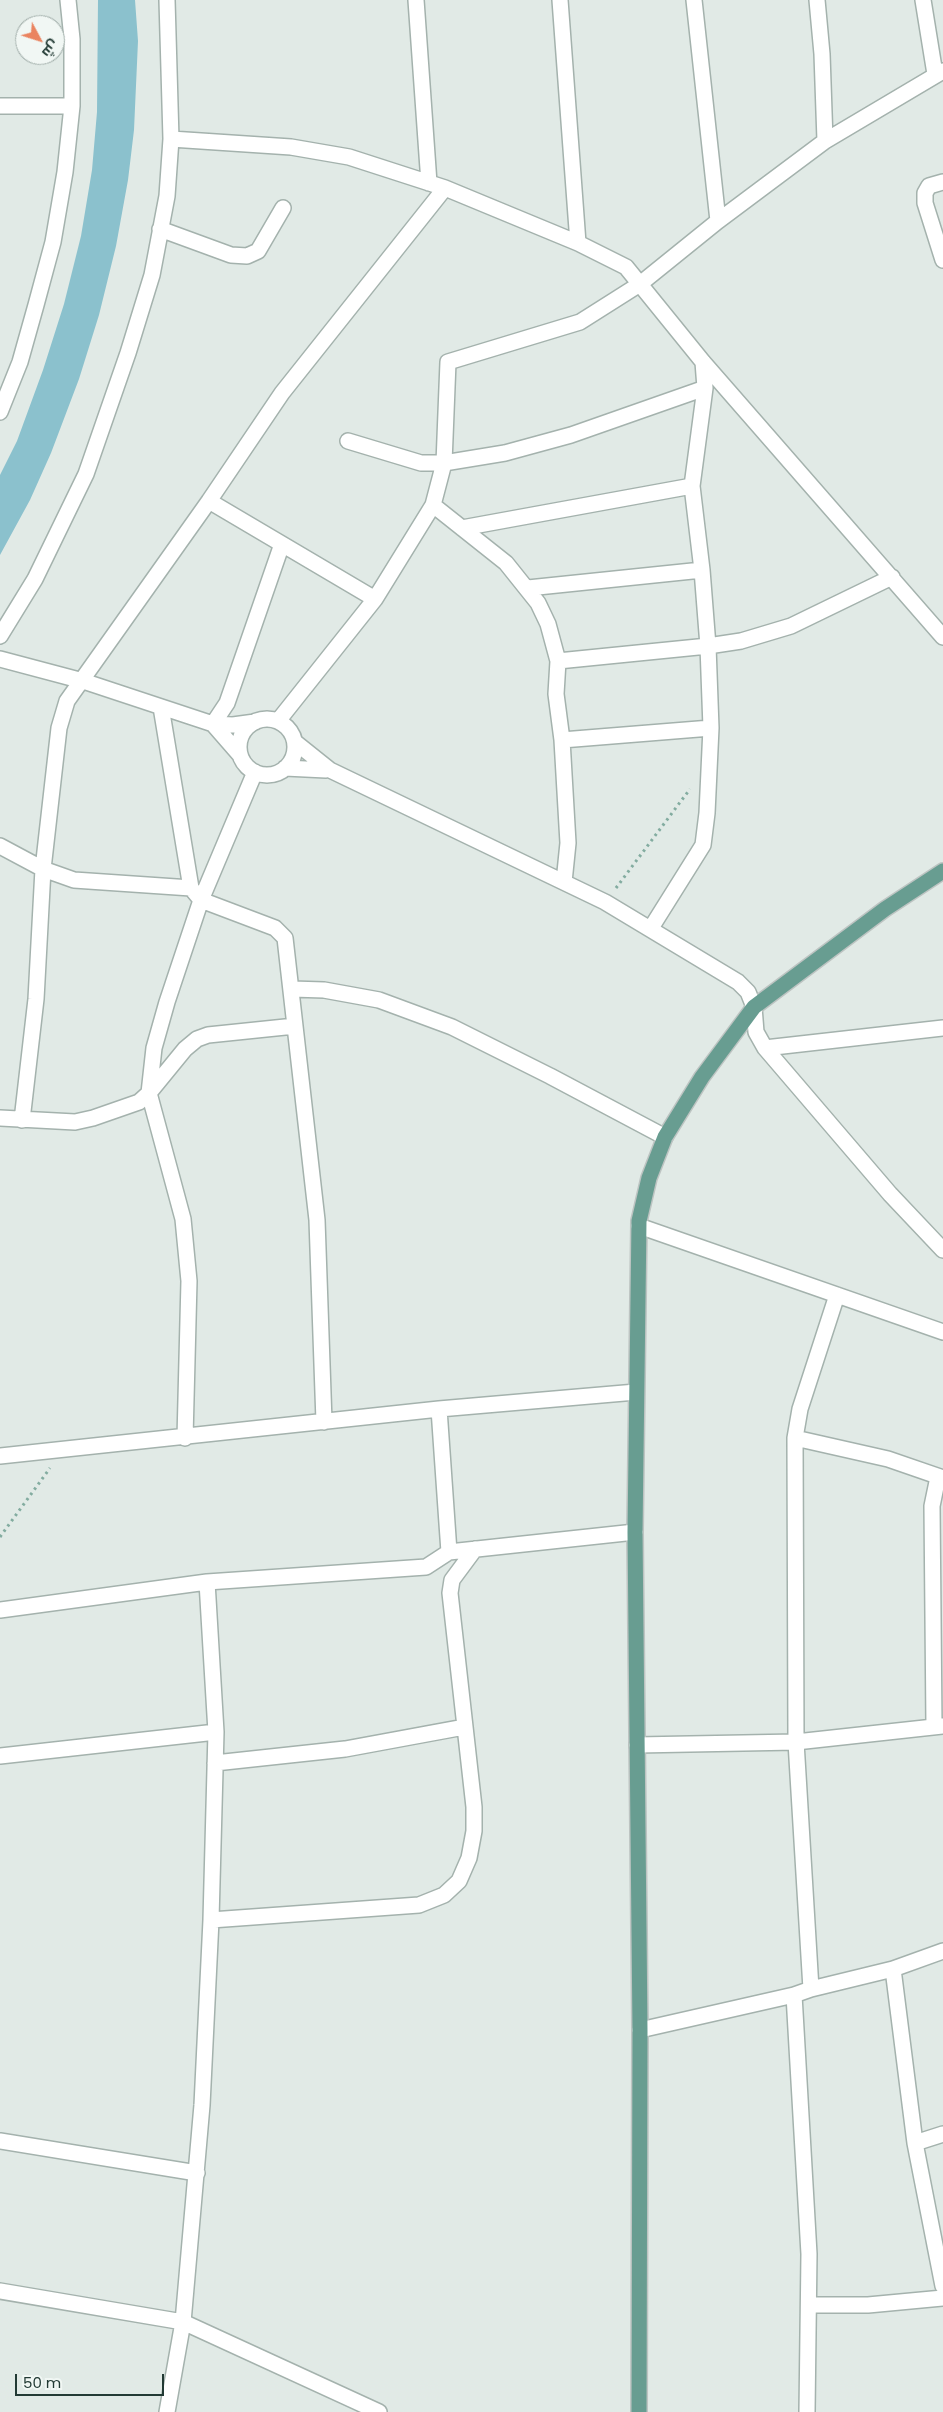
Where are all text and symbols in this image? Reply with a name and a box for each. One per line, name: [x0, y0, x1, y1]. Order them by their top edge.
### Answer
north arrow: [15, 15, 65, 65]
text: ش: [37, 36, 64, 62]
scale bar: [18, 2364, 166, 2396]
text: 50 m: [23, 2372, 61, 2393]

